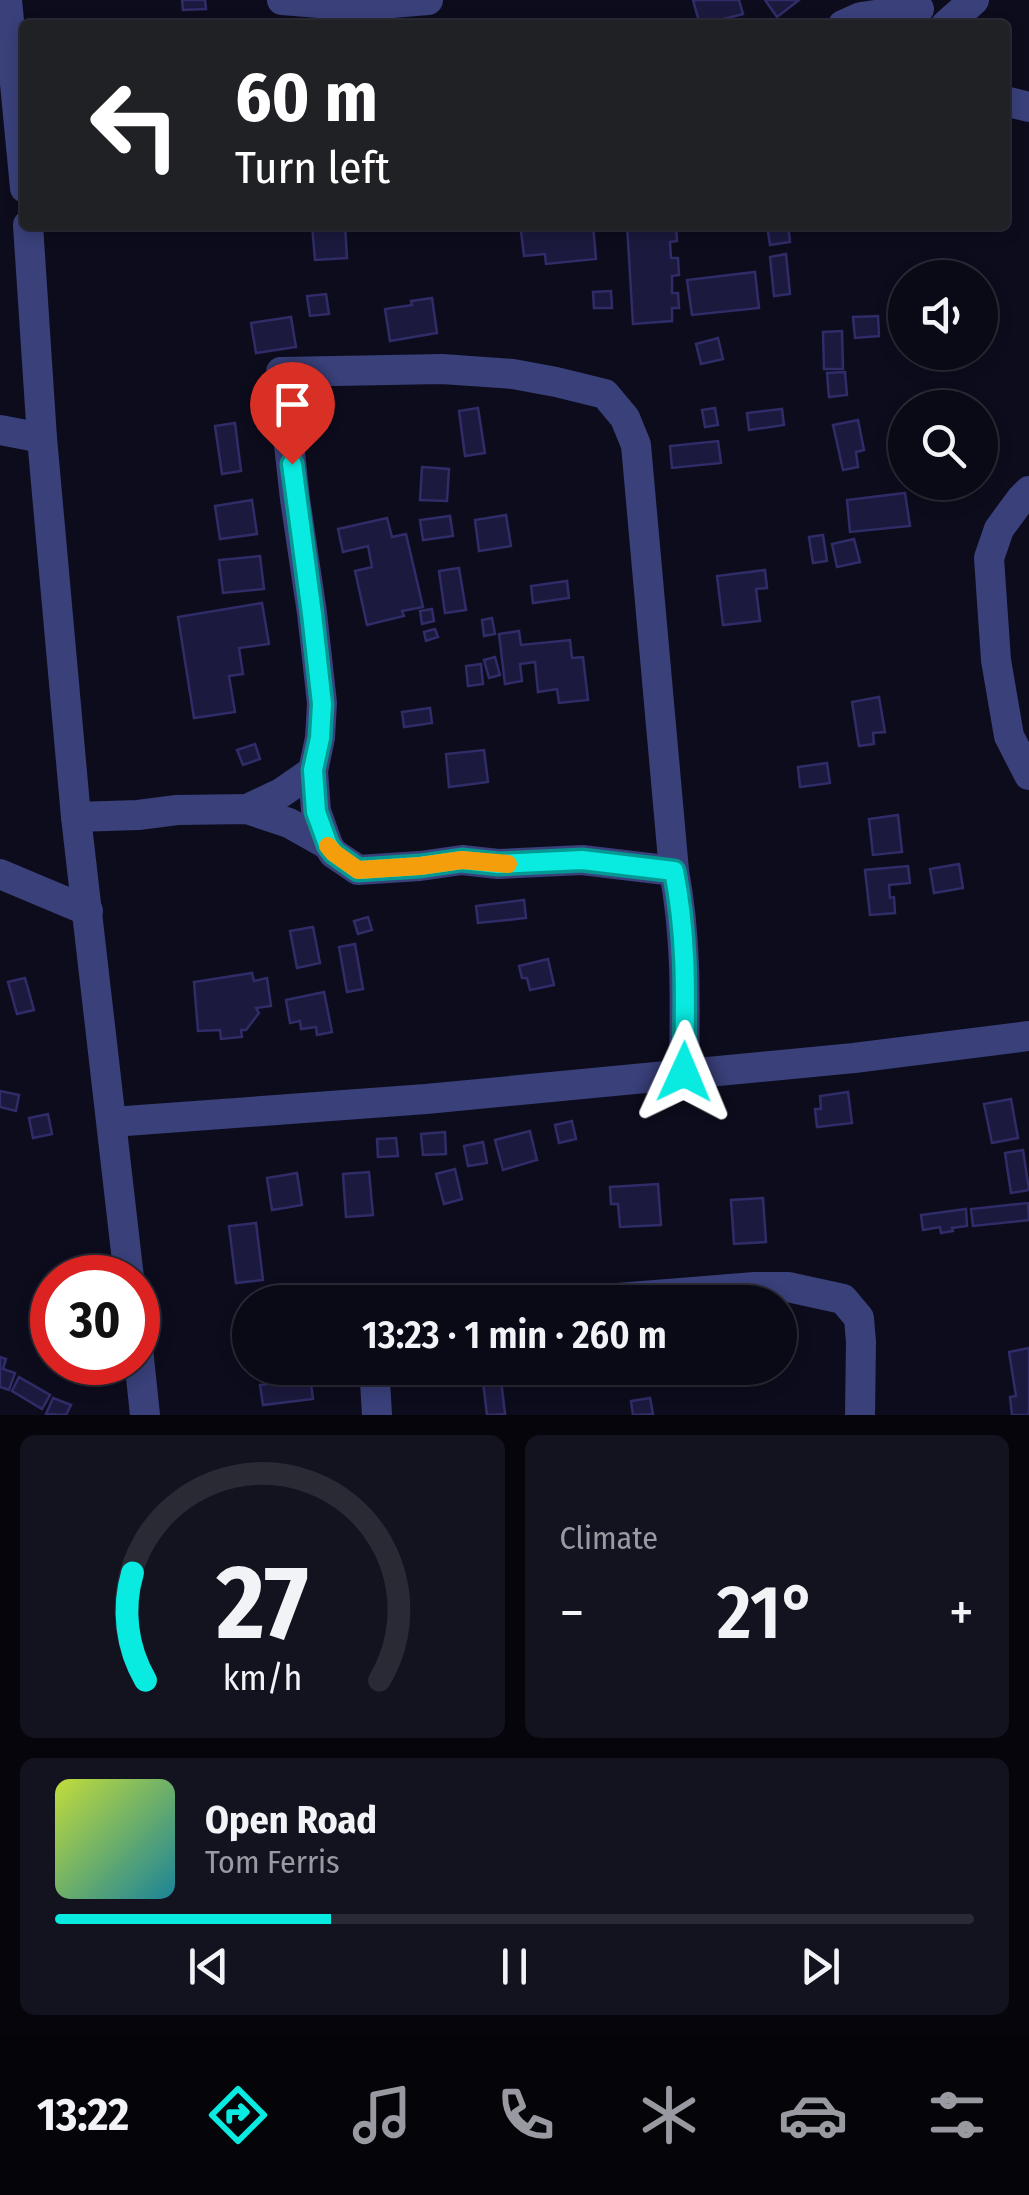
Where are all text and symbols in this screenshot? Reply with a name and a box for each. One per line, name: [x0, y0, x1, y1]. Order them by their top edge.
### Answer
text: 60 m: [235, 56, 378, 140]
icon: left: [70, 60, 200, 190]
text: Turn left: [235, 141, 390, 195]
map controls: [888, 260, 998, 500]
button: sound: [888, 260, 998, 370]
pin: [250, 362, 335, 465]
icon: arrive: [265, 377, 320, 432]
button: search: [888, 390, 998, 500]
position arrow: [632, 1020, 736, 1124]
speed limit sign: 30: [30, 1255, 160, 1385]
text: 13:23 · 1 min · 260 m: [362, 1312, 667, 1358]
text: Climate: [560, 1519, 658, 1557]
text: 27: [215, 1541, 308, 1666]
text: 21°: [717, 1568, 816, 1658]
text: −: [560, 1580, 584, 1646]
text: +: [949, 1580, 974, 1646]
text: km/h: [222, 1657, 302, 1699]
text: Open Road: [205, 1797, 377, 1843]
text: Tom Ferris: [205, 1843, 340, 1881]
icon: previous: [181, 1939, 236, 1994]
icon: pause: [487, 1939, 542, 1994]
icon: next: [793, 1939, 848, 1994]
icon: directions: [203, 2080, 273, 2150]
icon: music: [347, 2080, 417, 2150]
icon: phone: [491, 2080, 561, 2150]
icon: climate: [634, 2080, 704, 2150]
icon: car: [778, 2080, 848, 2150]
icon: filters: [922, 2080, 992, 2150]
text: 13:22: [37, 2088, 129, 2142]

